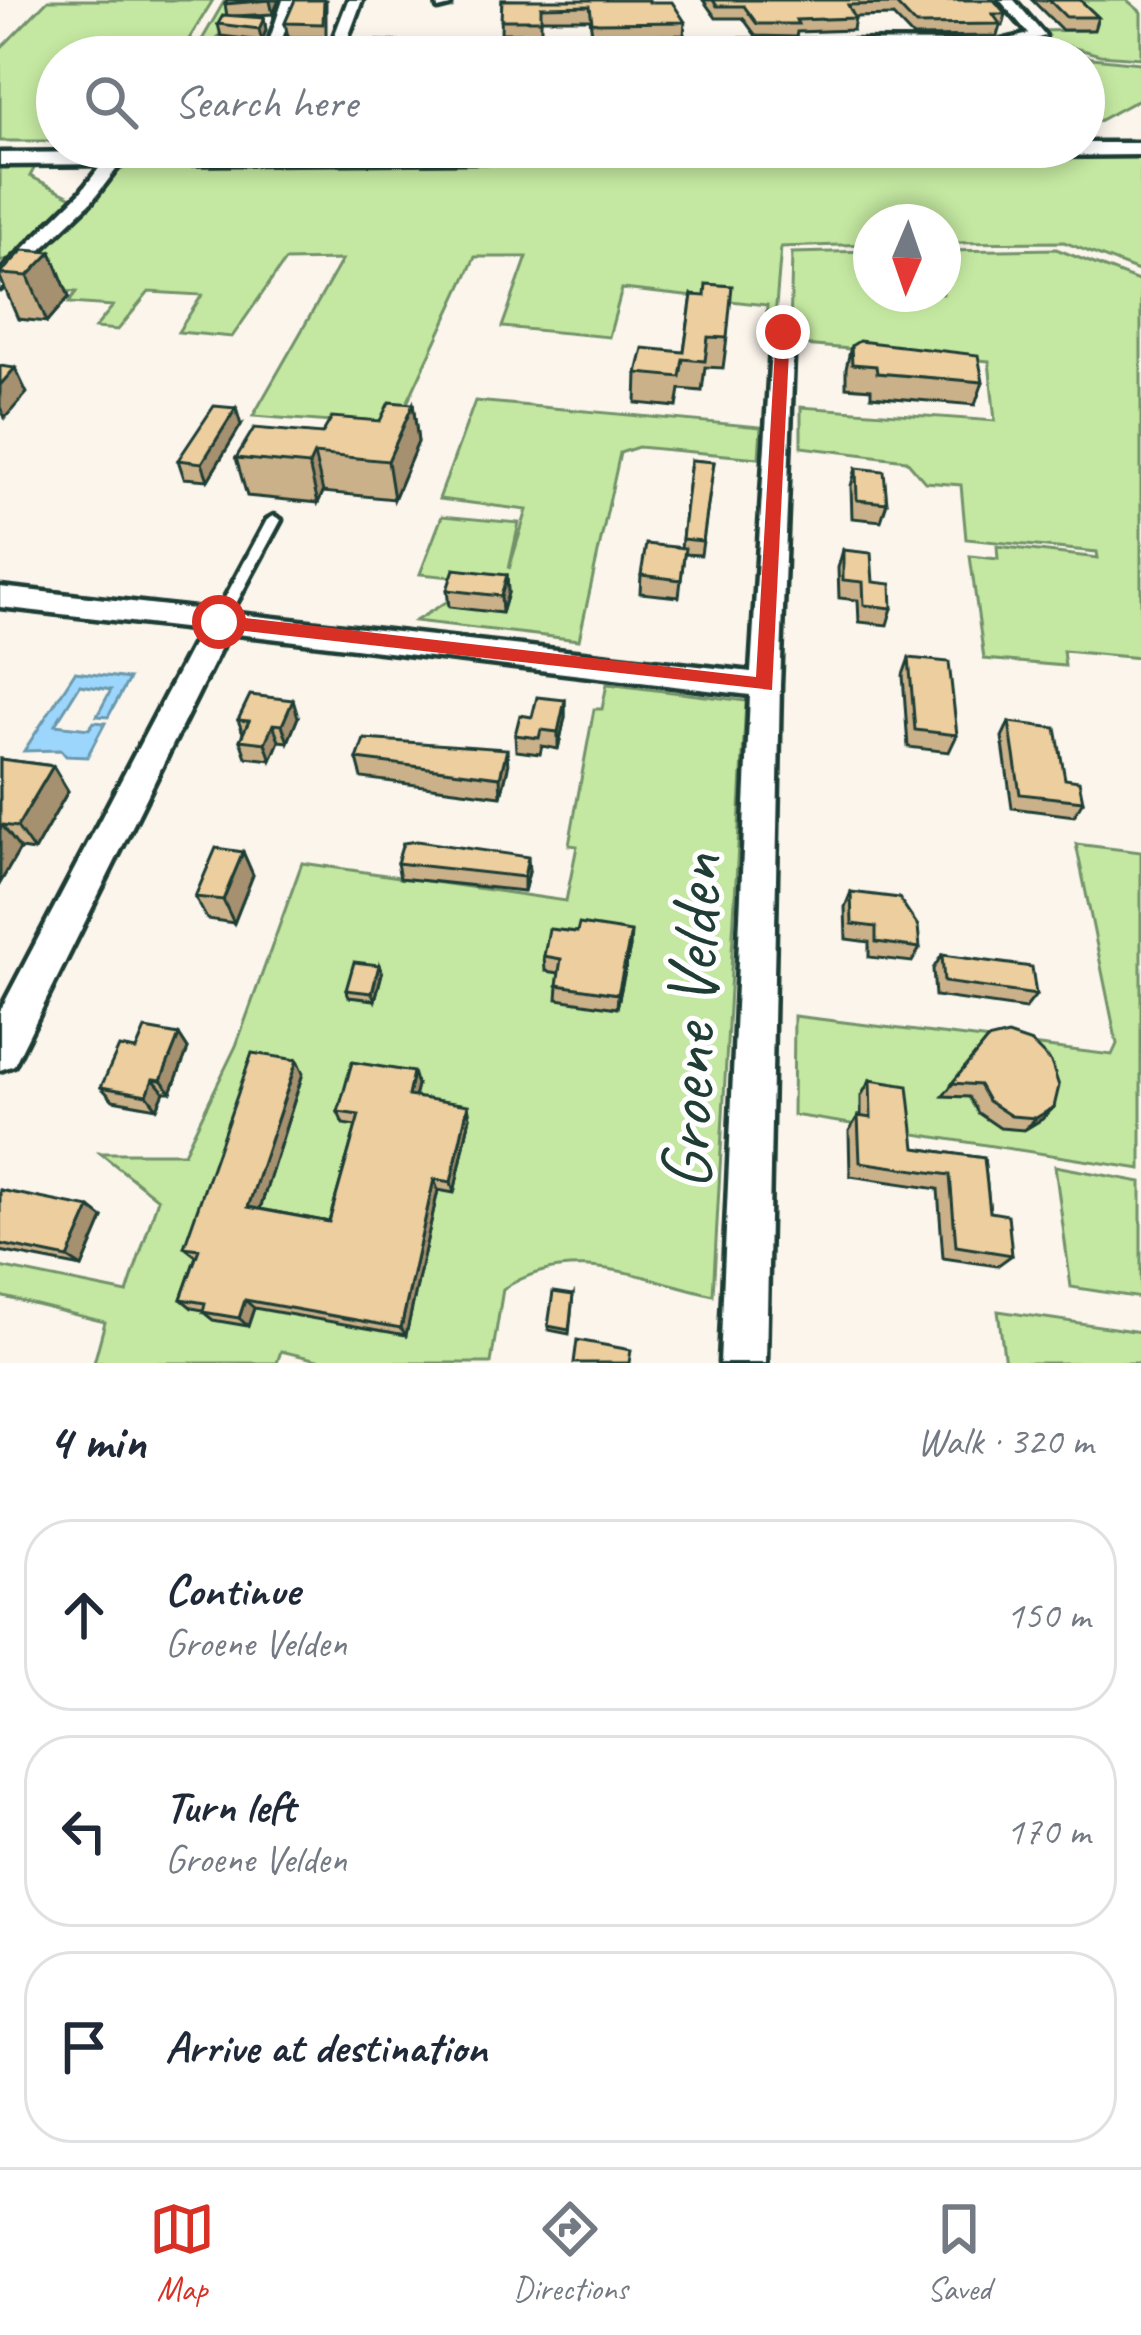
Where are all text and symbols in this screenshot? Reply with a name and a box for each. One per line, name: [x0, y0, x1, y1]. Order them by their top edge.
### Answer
search box: [36, 36, 1105, 168]
icon: search: [78, 69, 144, 135]
text: Search here: [174, 74, 357, 131]
north arrow: [853, 204, 961, 312]
route end: [756, 305, 810, 359]
route start: [192, 595, 246, 649]
street label: Groene Velden: [640, 852, 742, 1191]
text: 4 min: [48, 1409, 146, 1473]
text: Walk · 320 m: [917, 1417, 1093, 1466]
text: Continue: [165, 1562, 299, 1619]
icon: ahead: [51, 1582, 117, 1648]
text: 150 m: [1006, 1591, 1090, 1640]
text: Groene Velden: [165, 1619, 347, 1668]
text: Turn left: [165, 1778, 295, 1835]
icon: left: [51, 1798, 117, 1864]
text: 170 m: [1006, 1807, 1090, 1856]
text: Groene Velden: [165, 1835, 347, 1884]
icon: arrive: [51, 2014, 117, 2080]
text: Arrive at destination: [165, 2019, 487, 2076]
tab: Map: [149, 2196, 215, 2310]
tab: Directions: [513, 2196, 628, 2310]
tab: Saved: [926, 2196, 992, 2310]

